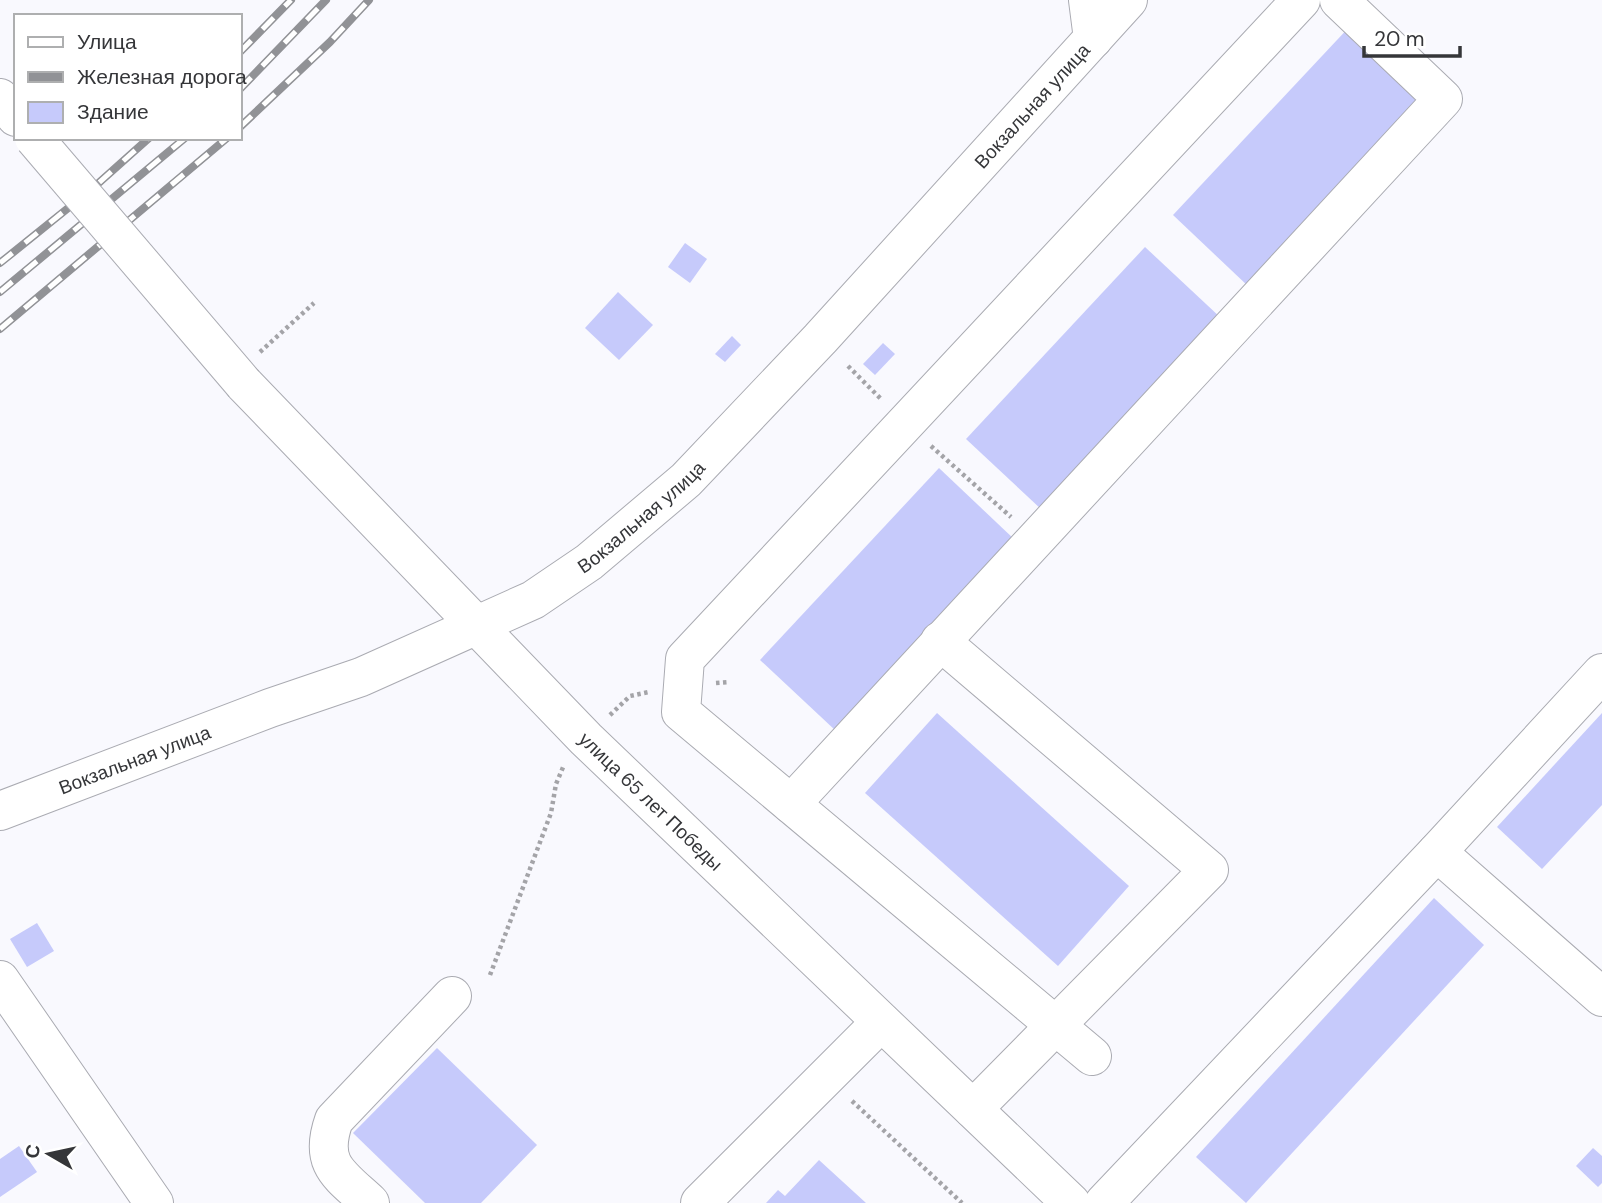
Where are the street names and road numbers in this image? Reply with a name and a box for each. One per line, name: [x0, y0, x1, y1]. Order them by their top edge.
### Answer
street label: Вокзальная улица: [969, 37, 1096, 174]
street label: Вокзальная улица: [572, 455, 711, 579]
street label: Вокзальная улица: [55, 719, 215, 800]
street label: улица 65 лет Победы: [574, 727, 728, 876]

